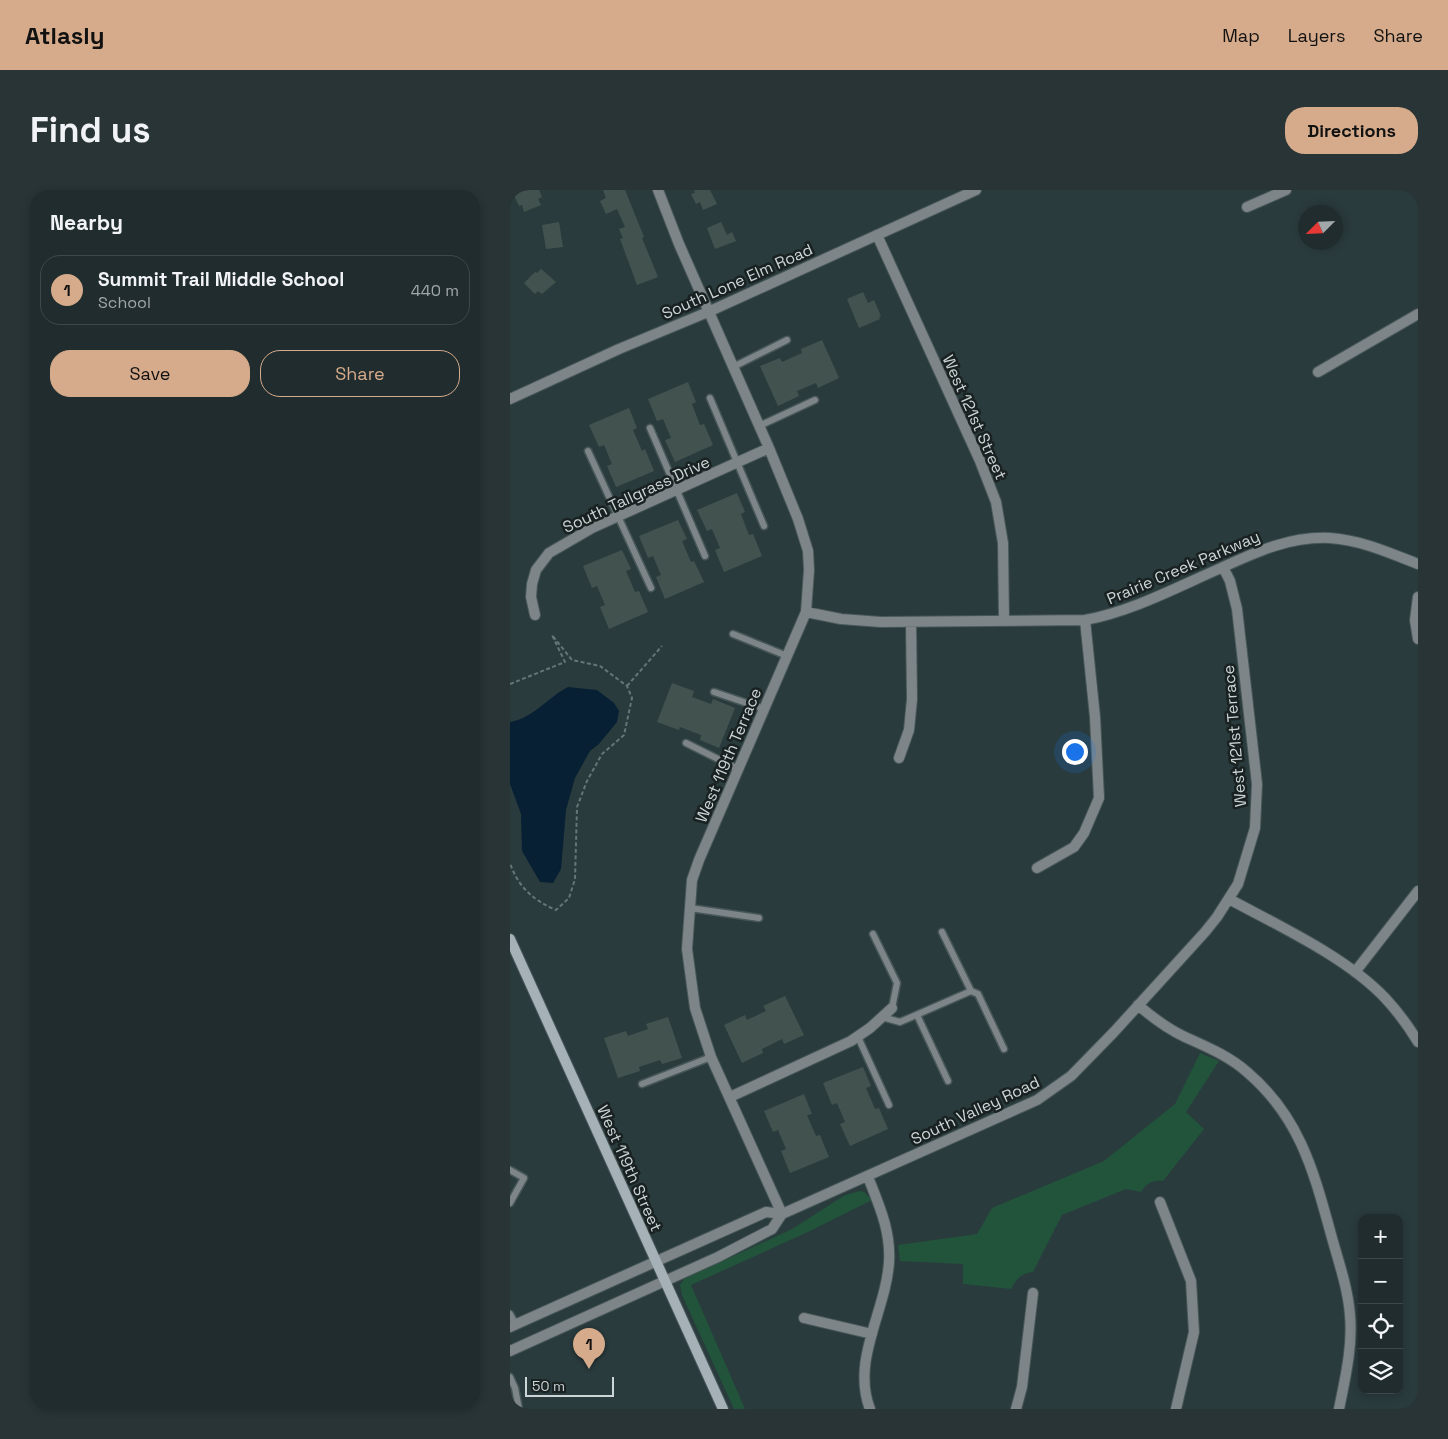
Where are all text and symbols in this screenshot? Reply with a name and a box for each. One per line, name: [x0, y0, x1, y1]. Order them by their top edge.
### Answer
text: Atlasly: [25, 20, 104, 51]
text: Map: [1222, 24, 1260, 47]
text: Layers: [1288, 24, 1345, 47]
text: Share: [1373, 24, 1423, 47]
button: Directions: [1285, 107, 1418, 154]
text: Find us: [30, 108, 151, 152]
north arrow: [1298, 205, 1343, 250]
text: Nearby: [50, 209, 123, 236]
street label: South Lone Elm Road: [659, 239, 816, 324]
text: Summit Trail Middle School: [98, 267, 344, 292]
text: 1: [63, 280, 71, 301]
text: 440 m: [411, 280, 459, 301]
text: School: [98, 292, 151, 313]
button: Save: [50, 350, 250, 397]
button: Share: [260, 350, 460, 397]
street label: West 121st Street: [938, 351, 1012, 483]
street label: South Tallgrass Drive: [559, 451, 713, 538]
street label: Prairie Creek Parkway: [1103, 526, 1263, 609]
street label: West 121st Terrace: [1218, 664, 1251, 808]
street label: West 119th Terrace: [691, 685, 766, 826]
your location: [1062, 739, 1088, 765]
street label: South Valley Road: [908, 1071, 1043, 1149]
street label: West 119th Street: [592, 1102, 667, 1235]
map controls: [1358, 1214, 1403, 1394]
button: +: [1358, 1214, 1403, 1259]
button: −: [1358, 1259, 1403, 1304]
button: locate: [1358, 1304, 1403, 1349]
pin: 1: [573, 1328, 605, 1369]
button: layers: [1358, 1349, 1403, 1394]
scale bar: [525, 1374, 614, 1397]
text: 50 m: [532, 1377, 565, 1395]

